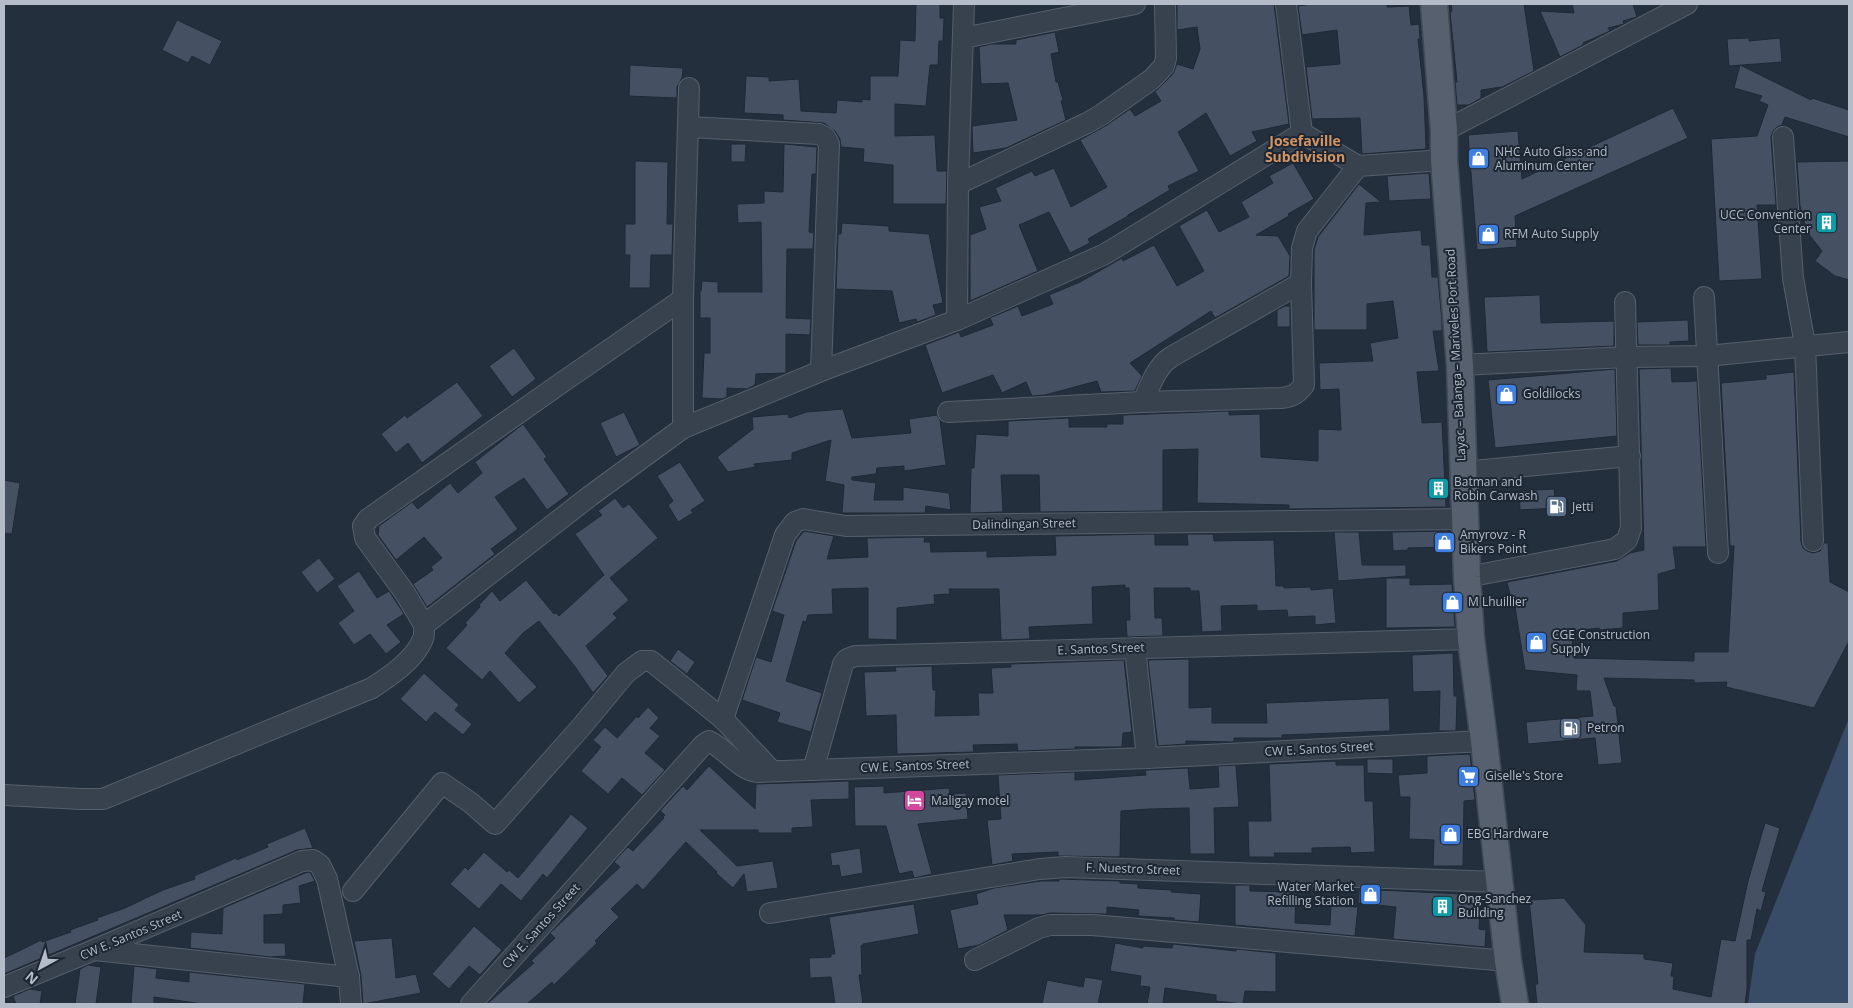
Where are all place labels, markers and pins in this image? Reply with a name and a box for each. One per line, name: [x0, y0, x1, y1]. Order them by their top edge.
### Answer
place label: NHC Auto Glass and Aluminum Center: [1495, 143, 1607, 174]
shop icon: NHC Auto Glass and Aluminum Center: [1467, 147, 1491, 171]
place label: UCC Convention Center: [1720, 206, 1811, 237]
building icon: UCC Convention Center: [1815, 210, 1839, 234]
shop icon: RFM Auto Supply: [1476, 222, 1500, 246]
place label: RFM Auto Supply: [1504, 225, 1600, 242]
shop icon: Goldilocks: [1495, 382, 1519, 406]
place label: Goldilocks: [1523, 385, 1581, 402]
place label: Batman and Robin Carwash: [1454, 473, 1538, 504]
building icon: Batman and Robin Carwash: [1426, 477, 1450, 501]
fuel station icon: Jetti: [1544, 495, 1568, 519]
place label: Jetti: [1571, 498, 1594, 515]
place label: Amyrovz - R Bikers Point: [1460, 526, 1527, 557]
shop icon: Amyrovz - R Bikers Point: [1432, 530, 1456, 554]
shop icon: M Lhuillier: [1440, 590, 1464, 614]
place label: M Lhuillier: [1468, 593, 1527, 610]
place label: CGE Construction Supply: [1552, 626, 1650, 657]
shop icon: CGE Construction Supply: [1524, 630, 1548, 654]
fuel station icon: Petron: [1559, 716, 1583, 740]
place label: Petron: [1587, 719, 1625, 736]
supermarket icon: Giselle's Store: [1457, 764, 1481, 788]
place label: Giselle's Store: [1485, 767, 1563, 784]
hotel icon: Maligay motel: [903, 789, 927, 813]
place label: Maligay motel: [931, 792, 1009, 809]
shop icon: EBG Hardware: [1439, 822, 1463, 846]
place label: EBG Hardware: [1467, 825, 1549, 842]
place label: Water Market Refilling Station: [1267, 878, 1354, 909]
shop icon: Water Market Refilling Station: [1358, 882, 1382, 906]
place label: Ong-Sanchez Building: [1458, 890, 1532, 921]
building icon: Ong-Sanchez Building: [1430, 894, 1454, 918]

